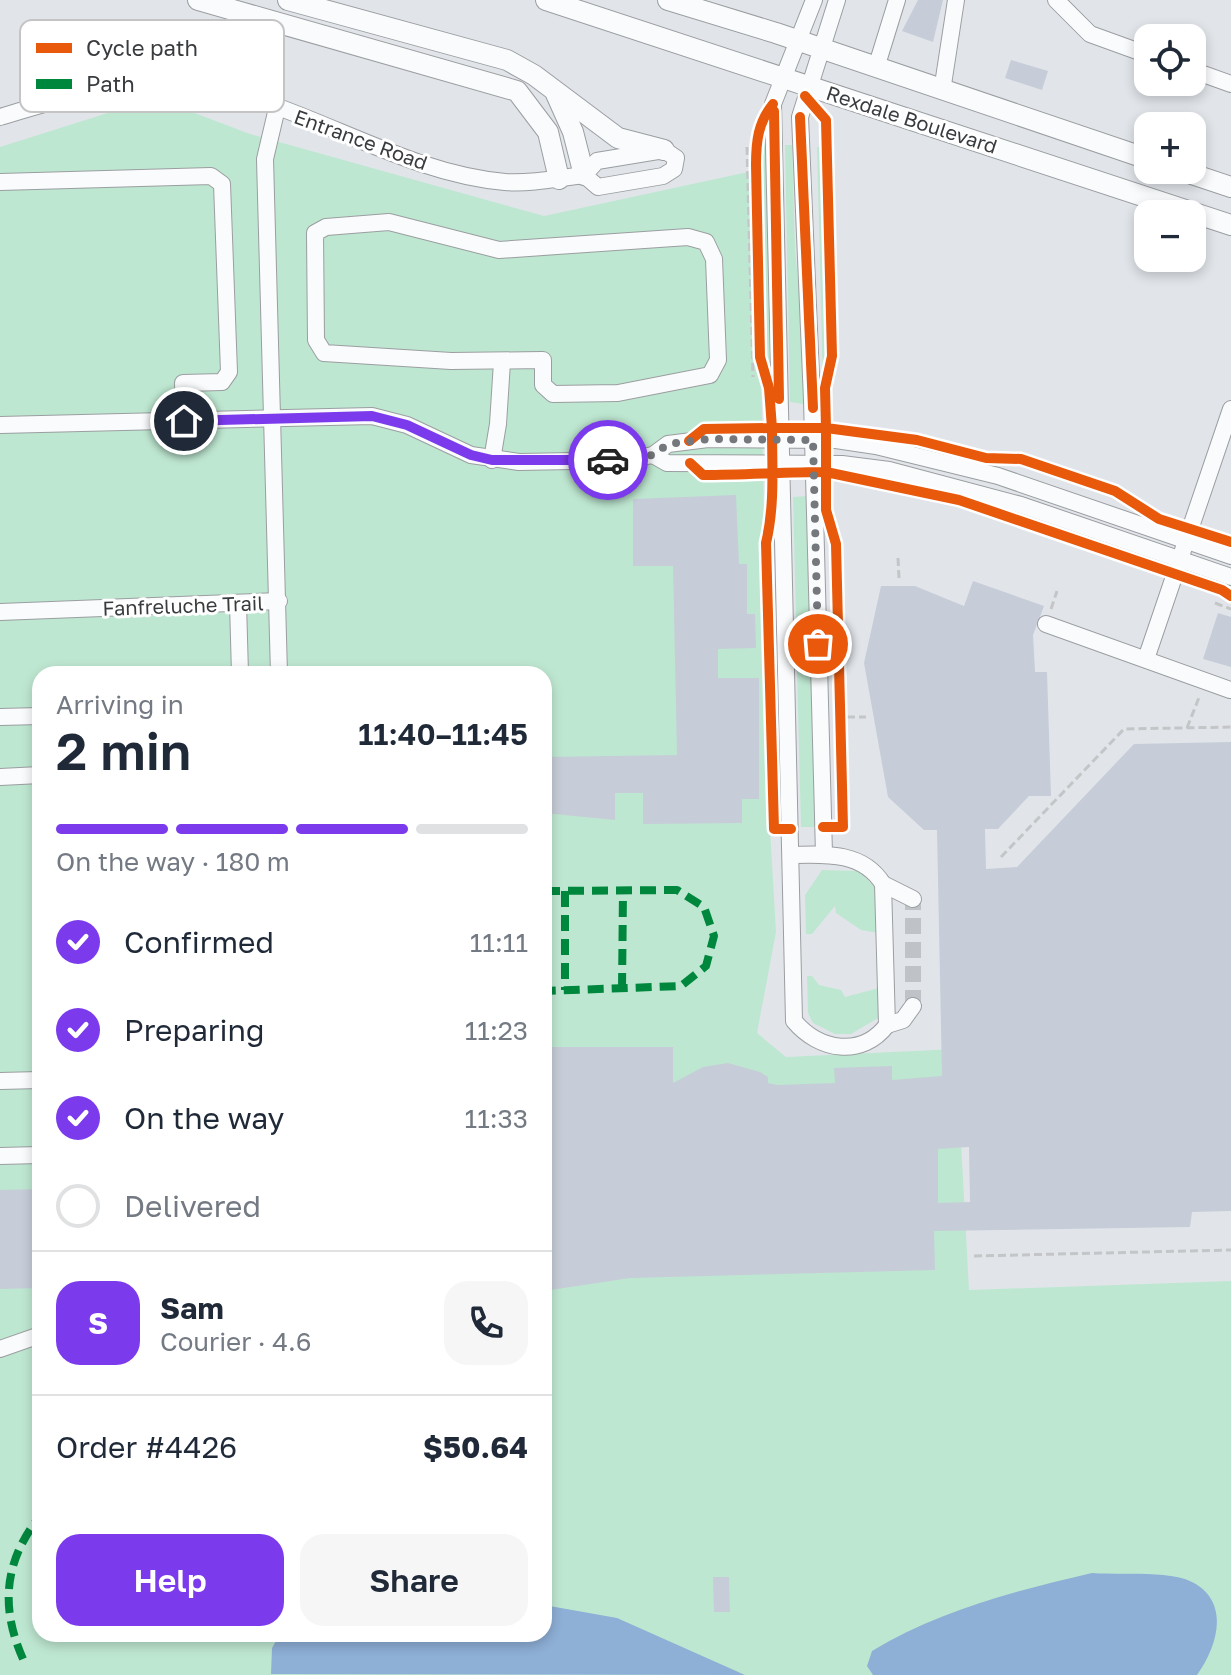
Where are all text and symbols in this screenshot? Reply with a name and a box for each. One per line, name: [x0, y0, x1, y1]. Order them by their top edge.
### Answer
legend: [20, 20, 284, 112]
map controls: [1134, 24, 1206, 272]
button: locate: [1134, 24, 1206, 96]
text: Cycle path: [86, 34, 198, 61]
text: Path: [86, 70, 135, 97]
street label: Rexdale Boulevard: [823, 80, 1001, 158]
street label: Entrance Road: [291, 104, 431, 174]
button: +: [1134, 112, 1206, 184]
button: −: [1134, 200, 1206, 272]
pin: [150, 387, 218, 455]
icon: home: [162, 399, 206, 443]
courier: [568, 420, 648, 500]
icon: car: [586, 438, 630, 482]
street label: Fanfreluche Trail: [102, 590, 264, 620]
pin: [784, 610, 852, 678]
icon: bag: [796, 622, 840, 666]
text: Arriving in: [56, 689, 184, 720]
text: 11:40–11:45: [358, 716, 528, 752]
text: 2 min: [56, 719, 191, 781]
text: On the way · 180 m: [56, 846, 290, 877]
icon: check: [56, 920, 100, 964]
text: Confirmed: [124, 924, 274, 960]
text: 11:11: [470, 927, 528, 958]
icon: check: [56, 1008, 100, 1052]
text: Preparing: [124, 1012, 265, 1048]
text: 11:23: [465, 1015, 528, 1046]
icon: check: [56, 1096, 100, 1140]
text: On the way: [124, 1100, 284, 1136]
text: 11:33: [465, 1103, 528, 1134]
text: Delivered: [124, 1188, 261, 1224]
button: phone: [444, 1281, 528, 1365]
text: Sam: [160, 1290, 224, 1326]
text: S: [88, 1305, 108, 1341]
text: Courier · 4.6: [160, 1326, 312, 1357]
text: Order #4426: [56, 1429, 237, 1465]
text: $50.64: [423, 1429, 528, 1465]
button: Help: [56, 1534, 284, 1626]
button: Share: [300, 1534, 528, 1626]

